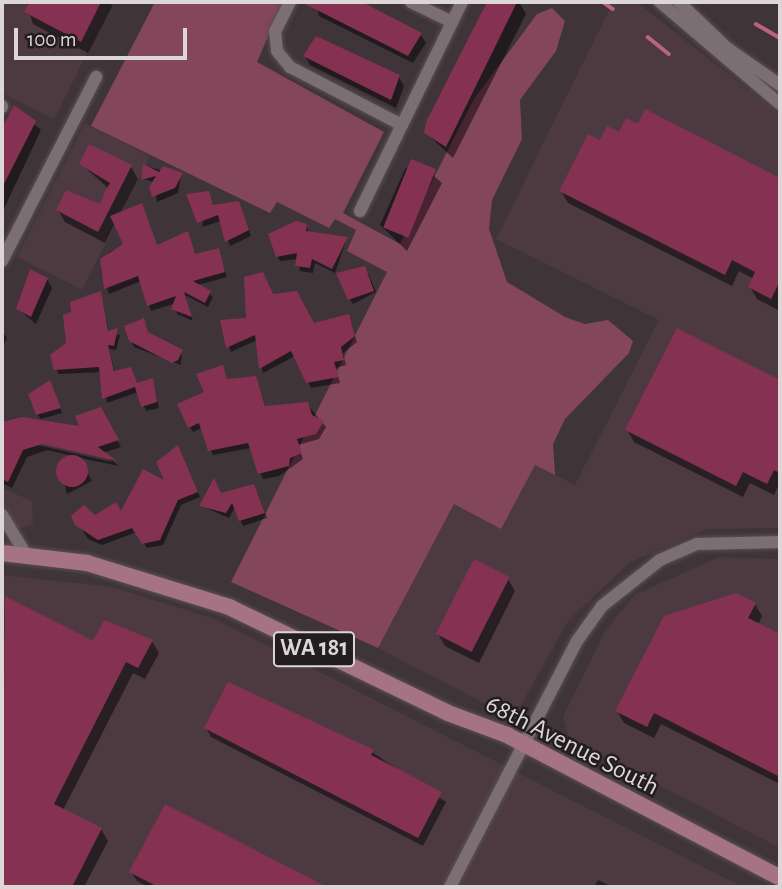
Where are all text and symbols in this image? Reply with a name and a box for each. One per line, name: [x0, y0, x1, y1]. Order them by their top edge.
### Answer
scale bar: [18, 14, 191, 58]
text: 100 m: [27, 29, 77, 50]
road number: WA 181: [272, 628, 356, 670]
street label: 68th Avenue South: [480, 689, 664, 803]

